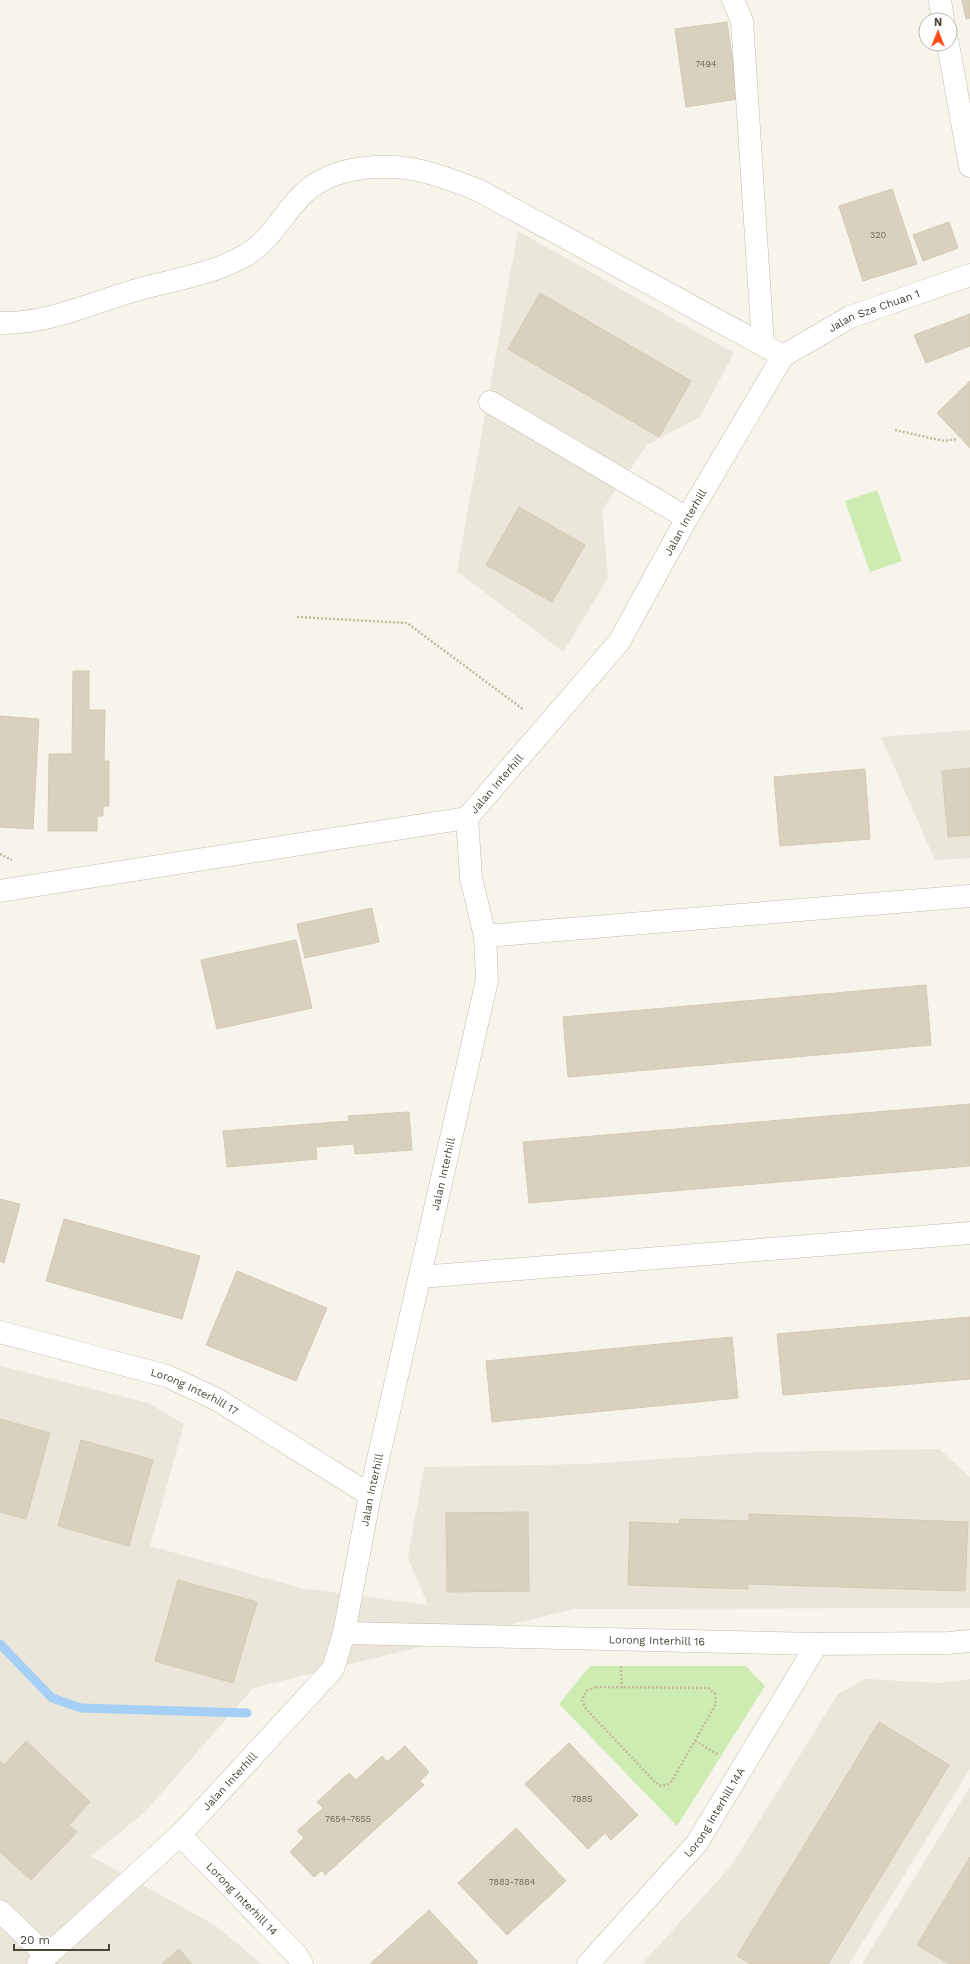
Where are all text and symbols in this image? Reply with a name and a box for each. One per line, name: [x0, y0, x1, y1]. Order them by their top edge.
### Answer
north arrow: [918, 12, 958, 52]
text: N: [934, 16, 942, 29]
house number: 7494: [696, 59, 717, 69]
house number: 320: [870, 230, 886, 240]
street label: Jalan Sze Chuan 1: [826, 287, 921, 335]
street label: Jalan Interhill: [662, 486, 710, 558]
street label: Jalan Interhill: [468, 751, 527, 816]
street label: Jalan Interhill: [429, 1136, 458, 1212]
street label: Lorong Interhill 17: [149, 1366, 241, 1418]
street label: Jalan Interhill: [358, 1452, 386, 1528]
street label: Lorong Interhill 16: [609, 1633, 706, 1648]
street label: Jalan Interhill: [200, 1749, 260, 1813]
street label: Lorong Interhill 14A: [681, 1765, 748, 1860]
house number: 7885: [571, 1794, 593, 1804]
house number: 7654-7655: [325, 1814, 371, 1824]
street label: Lorong Interhill 14: [203, 1860, 280, 1938]
house number: 7883-7884: [489, 1877, 536, 1887]
scale bar: [14, 1926, 109, 1952]
text: 20 m: [20, 1933, 50, 1947]

